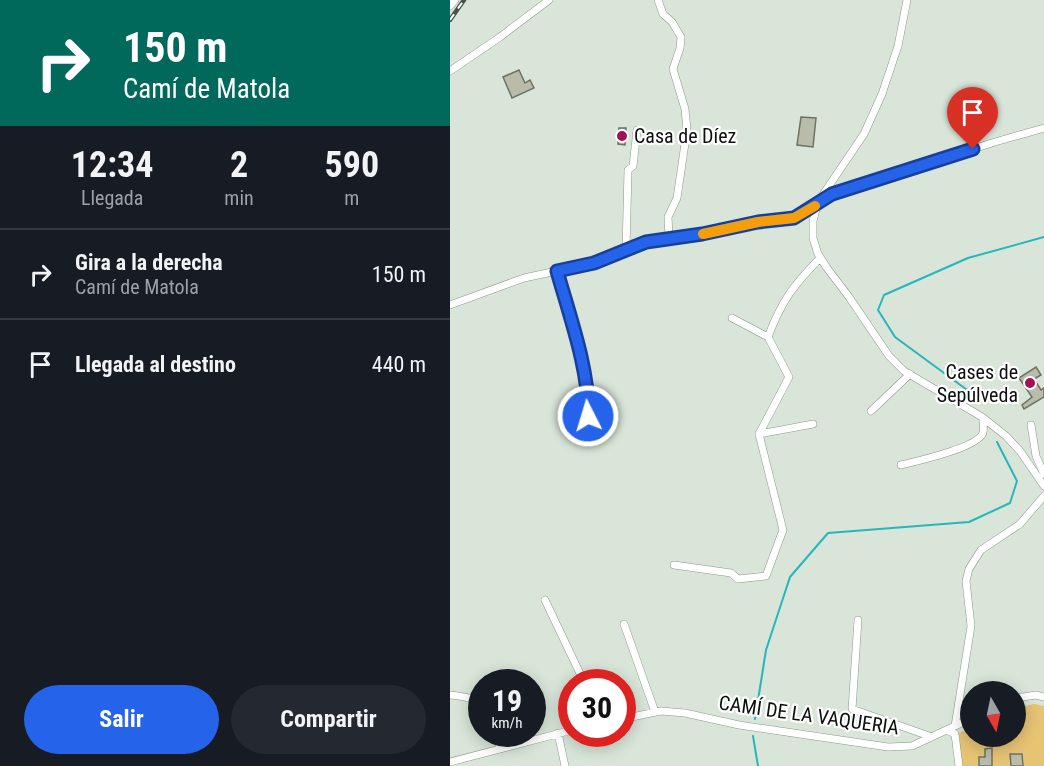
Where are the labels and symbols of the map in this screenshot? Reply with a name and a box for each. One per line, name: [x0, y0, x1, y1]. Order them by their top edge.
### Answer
pin: [947, 87, 998, 149]
place label: Casa de Díez: [634, 124, 736, 148]
marker: Casa de Díez: [615, 129, 629, 143]
place label: Cases de Sepúlveda: [937, 360, 1018, 407]
marker: Cases de Sepúlveda: [1023, 376, 1037, 390]
position arrow: [556, 384, 620, 448]
speed limit sign: 30: [558, 669, 636, 747]
north arrow: [960, 681, 1026, 747]
street label: CAMÍ DE LA VAQUERIA: [717, 690, 901, 740]

